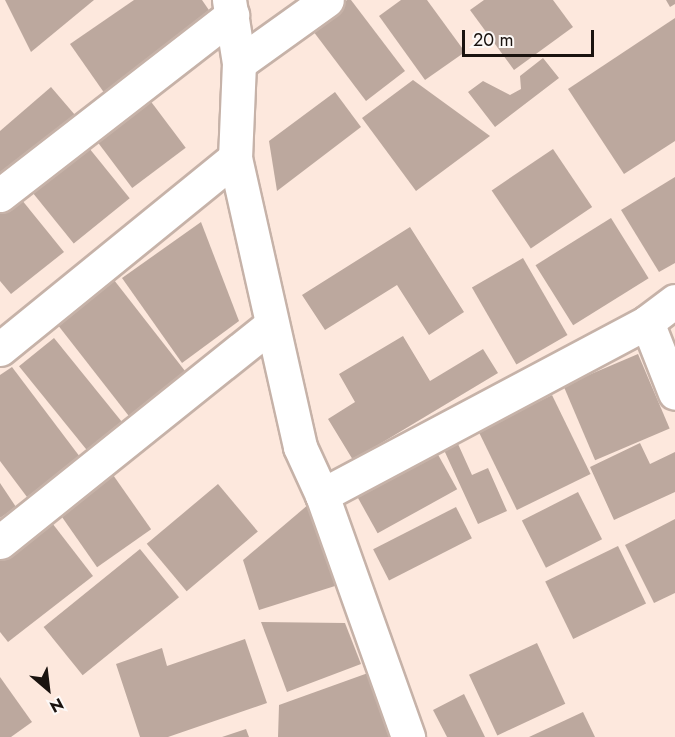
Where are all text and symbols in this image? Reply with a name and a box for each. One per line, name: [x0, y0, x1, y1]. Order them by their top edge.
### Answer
scale bar: [465, 18, 597, 56]
text: 20 m: [473, 27, 513, 53]
north arrow: [18, 659, 78, 719]
text: N: [46, 692, 68, 718]

